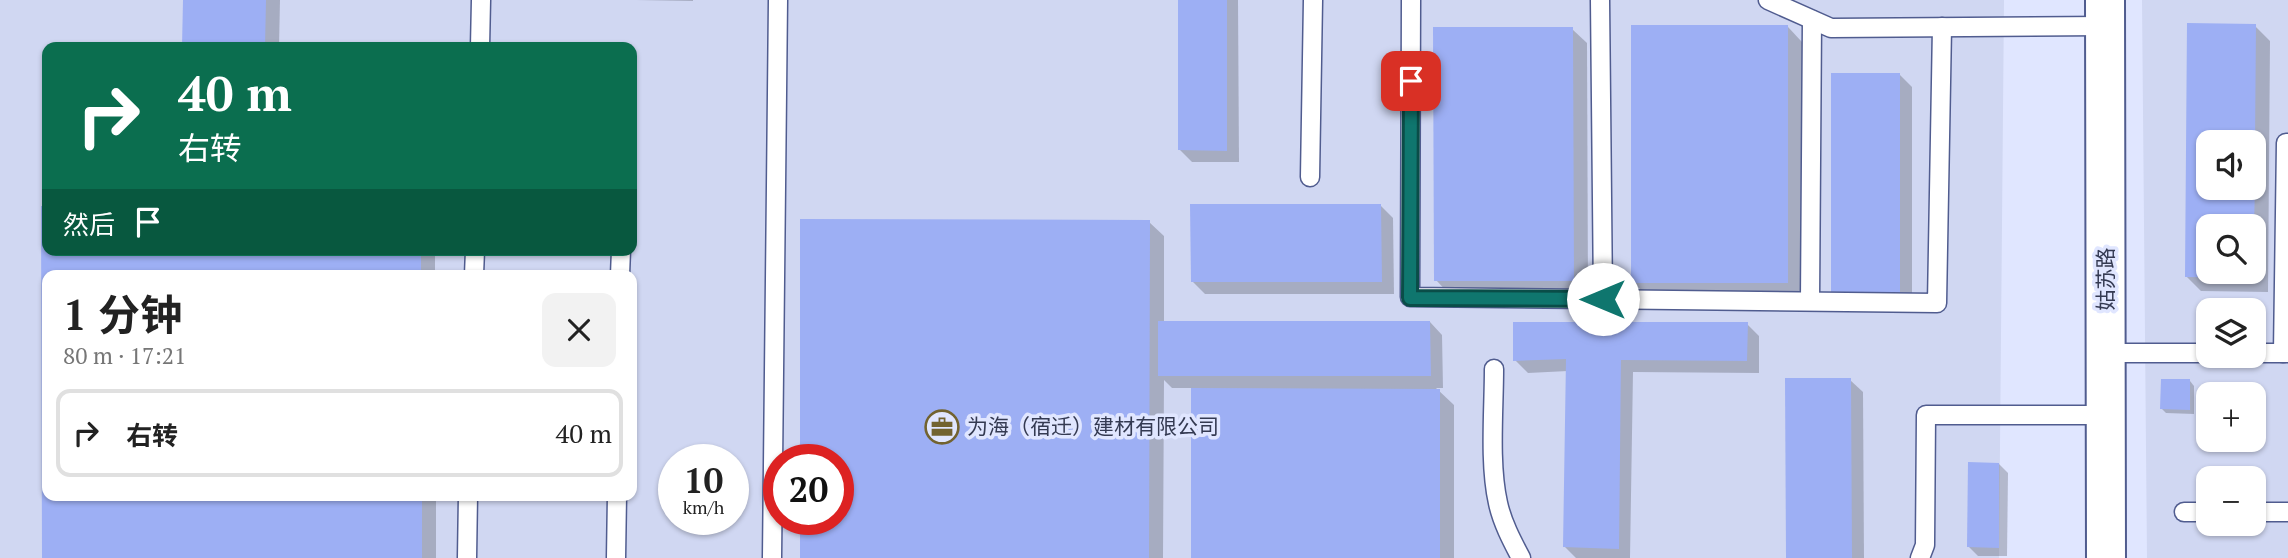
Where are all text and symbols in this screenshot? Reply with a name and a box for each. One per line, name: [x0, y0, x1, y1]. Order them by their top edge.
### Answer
pin: [1381, 51, 1441, 111]
text: 40 m: [178, 60, 292, 125]
icon: arrive: [1392, 62, 1430, 100]
icon: right: [63, 70, 154, 161]
text: 右转: [178, 127, 242, 169]
map controls: [2196, 130, 2266, 536]
button: sound: [2196, 130, 2266, 200]
icon: arrive: [129, 203, 167, 241]
text: 然后: [63, 207, 115, 241]
button: search: [2196, 214, 2266, 284]
street label: 姑苏路: [2091, 248, 2119, 311]
position arrow: [1566, 262, 1640, 336]
text: 1 分钟: [63, 286, 182, 342]
button: close: [542, 293, 616, 367]
button: layers: [2196, 298, 2266, 368]
text: 80 m · 17:21: [63, 340, 186, 371]
button: +: [2196, 382, 2266, 452]
office icon: 为海（宿迁）建材有限公司: [923, 408, 961, 446]
place label: 为海（宿迁）建材有限公司: [967, 412, 1219, 440]
icon: right: [67, 414, 105, 452]
text: 40 m: [556, 416, 612, 450]
text: 右转: [126, 418, 178, 452]
speed limit sign: 20: [763, 444, 854, 535]
text: 10: [684, 457, 723, 503]
button: −: [2196, 466, 2266, 536]
text: km/h: [683, 495, 724, 519]

